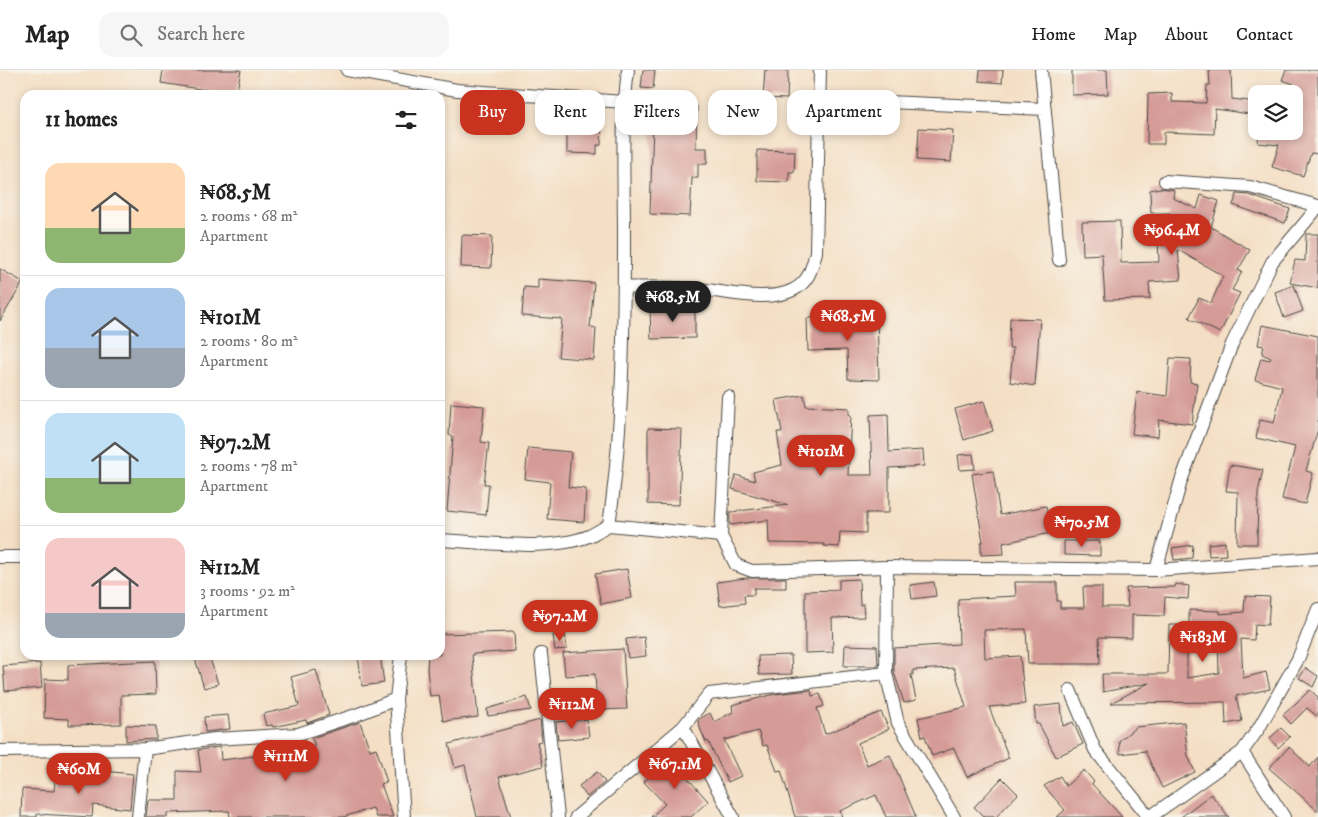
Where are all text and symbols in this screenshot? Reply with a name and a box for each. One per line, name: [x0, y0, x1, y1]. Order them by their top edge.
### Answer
search box: [99, 12, 449, 57]
text: Map: [25, 20, 69, 50]
icon: search: [117, 21, 145, 49]
text: Search here: [157, 23, 245, 46]
text: Home: [1031, 24, 1076, 46]
text: Map: [1104, 24, 1137, 46]
text: About: [1165, 24, 1208, 46]
text: Contact: [1236, 24, 1293, 46]
map controls: [1248, 85, 1303, 140]
button: layers: [1248, 85, 1303, 140]
chip: Buy: [460, 90, 525, 135]
chip: Rent: [535, 90, 605, 135]
chip: Filters: [615, 90, 698, 135]
chip: New: [708, 90, 777, 135]
chip: Apartment: [787, 90, 900, 135]
icon: filters: [392, 106, 420, 134]
text: 11 homes: [45, 107, 118, 133]
text: ₦68.5M: [200, 180, 271, 206]
icon: home: [85, 183, 145, 243]
text: 2 rooms · 68 m²: [200, 206, 297, 226]
pin: ₦96.4M: [1131, 214, 1213, 256]
text: ₦96.4M: [1144, 220, 1200, 240]
text: Apartment: [200, 226, 268, 246]
pin: ₦68.5M: [632, 280, 714, 323]
text: ₦68.5M: [646, 287, 700, 307]
pin: ₦68.5M: [807, 300, 889, 342]
text: ₦101M: [200, 305, 261, 331]
text: ₦68.5M: [821, 306, 875, 326]
icon: home: [85, 308, 145, 368]
text: 2 rooms · 80 m²: [200, 331, 298, 351]
text: Apartment: [200, 351, 268, 371]
text: ₦97.2M: [200, 430, 271, 456]
icon: home: [85, 433, 145, 493]
pin: ₦101M: [786, 434, 856, 477]
text: ₦101M: [798, 441, 844, 461]
text: 2 rooms · 78 m²: [200, 456, 297, 476]
text: Apartment: [200, 476, 268, 496]
pin: ₦70.5M: [1041, 506, 1123, 548]
text: ₦70.5M: [1055, 512, 1109, 532]
text: ₦112M: [200, 555, 260, 581]
icon: home: [85, 558, 145, 618]
text: 3 rooms · 92 m²: [200, 581, 295, 601]
pin: ₦97.2M: [519, 600, 601, 642]
text: Apartment: [200, 601, 268, 621]
text: ₦97.2M: [533, 606, 587, 626]
pin: ₦183M: [1168, 620, 1238, 663]
text: ₦183M: [1180, 627, 1226, 647]
pin: ₦112M: [537, 688, 607, 730]
text: ₦112M: [549, 694, 595, 714]
pin: ₦111M: [251, 740, 321, 782]
text: ₦111M: [264, 746, 308, 766]
pin: ₦67.1M: [634, 748, 716, 790]
pin: ₦60M: [49, 752, 109, 795]
text: ₦67.1M: [649, 754, 701, 774]
text: ₦60M: [57, 759, 101, 779]

